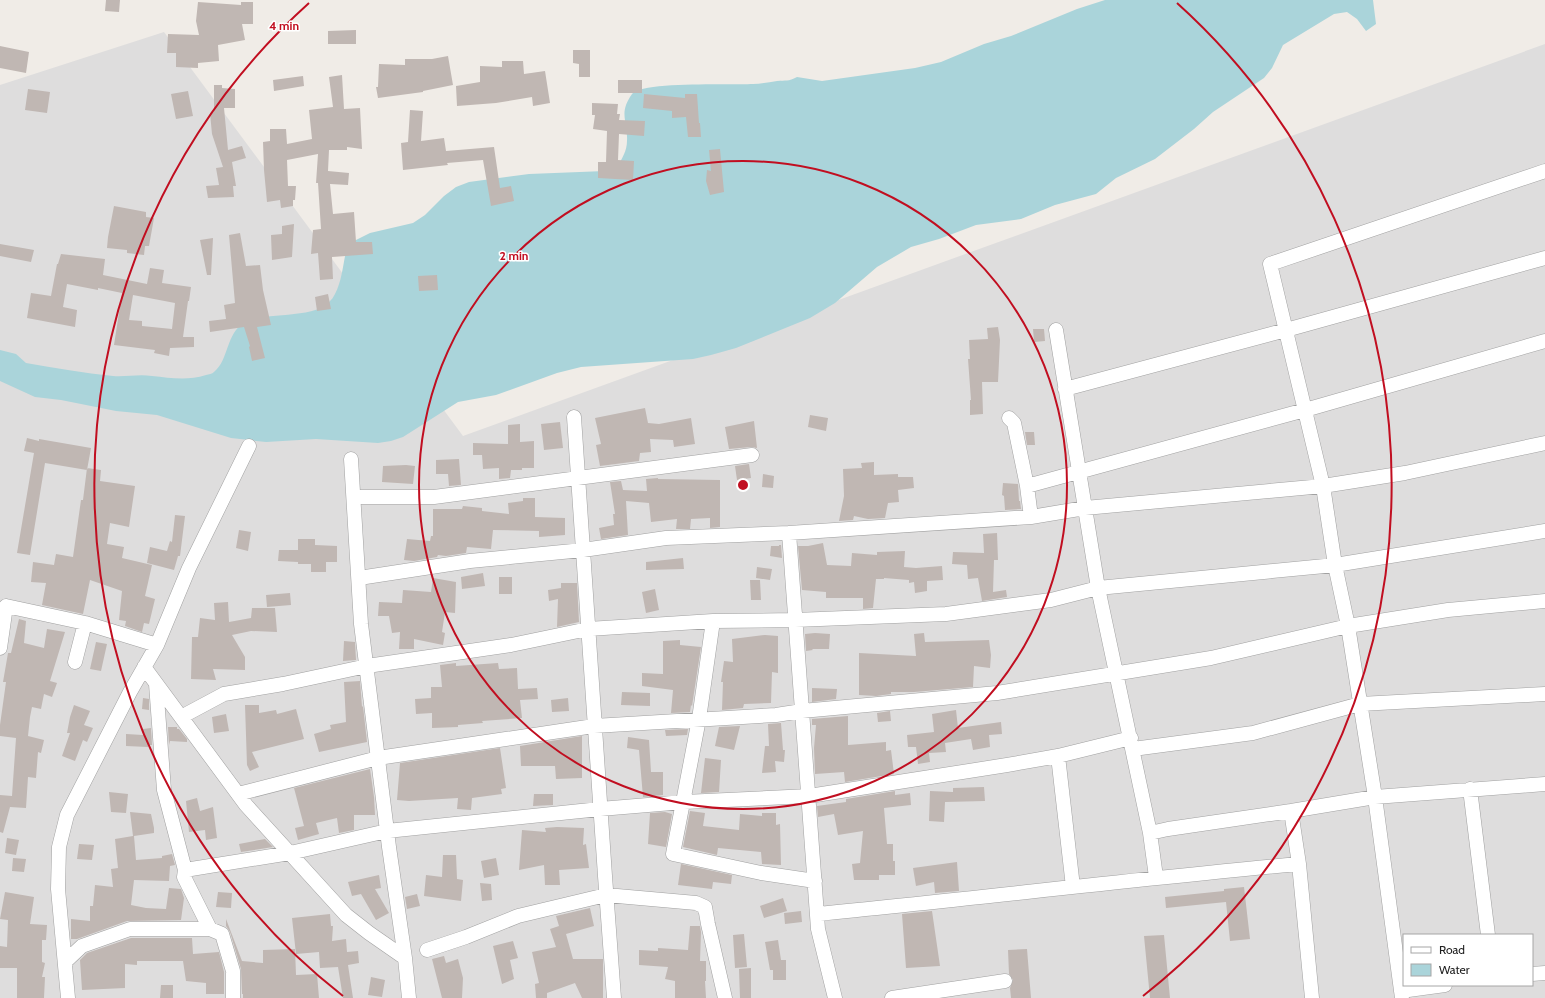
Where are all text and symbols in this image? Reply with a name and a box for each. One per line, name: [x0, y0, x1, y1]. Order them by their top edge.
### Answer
text: 4 min: [269, 18, 299, 33]
text: 2 min: [500, 248, 528, 263]
centre of rings: [736, 478, 750, 492]
legend: [1403, 934, 1533, 986]
text: Road: [1439, 942, 1465, 957]
text: Water: [1439, 962, 1470, 977]

